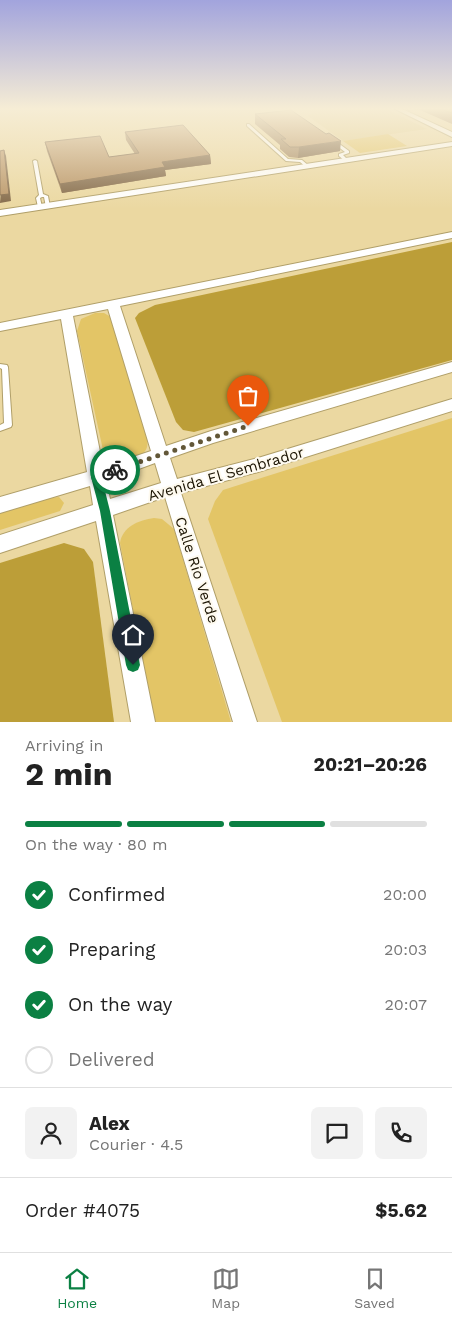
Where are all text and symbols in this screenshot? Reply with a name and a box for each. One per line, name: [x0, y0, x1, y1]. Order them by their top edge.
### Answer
pin: [227, 375, 269, 426]
icon: bag: [234, 382, 262, 410]
street label: Avenida El Sembrador: [146, 443, 306, 505]
courier: [90, 445, 140, 495]
icon: bike: [101, 456, 129, 484]
street label: Calle Río Verde: [171, 515, 223, 625]
pin: [112, 614, 154, 665]
icon: home: [119, 621, 147, 649]
text: Arriving in: [25, 736, 103, 755]
text: 20:21–20:26: [314, 753, 427, 776]
text: 2 min: [25, 755, 113, 793]
text: On the way · 80 m: [25, 835, 168, 854]
icon: check: [25, 881, 53, 909]
text: Confirmed: [68, 883, 165, 906]
text: 20:00: [383, 885, 427, 904]
icon: check: [25, 936, 53, 964]
text: Preparing: [68, 938, 155, 961]
text: 20:03: [384, 940, 427, 959]
icon: check: [25, 991, 53, 1019]
text: On the way: [68, 993, 172, 1016]
text: 20:07: [384, 995, 427, 1014]
text: Delivered: [68, 1048, 155, 1071]
button: person: [25, 1107, 77, 1159]
button: chat: [311, 1107, 363, 1159]
button: phone: [375, 1107, 427, 1159]
text: Alex: [89, 1112, 130, 1135]
text: Courier · 4.5: [89, 1135, 183, 1154]
text: Order #4075: [25, 1199, 140, 1222]
text: $5.62: [375, 1199, 427, 1222]
tab: Home: [57, 1265, 97, 1311]
tab: Map: [211, 1265, 240, 1311]
tab: Saved: [354, 1265, 395, 1311]

